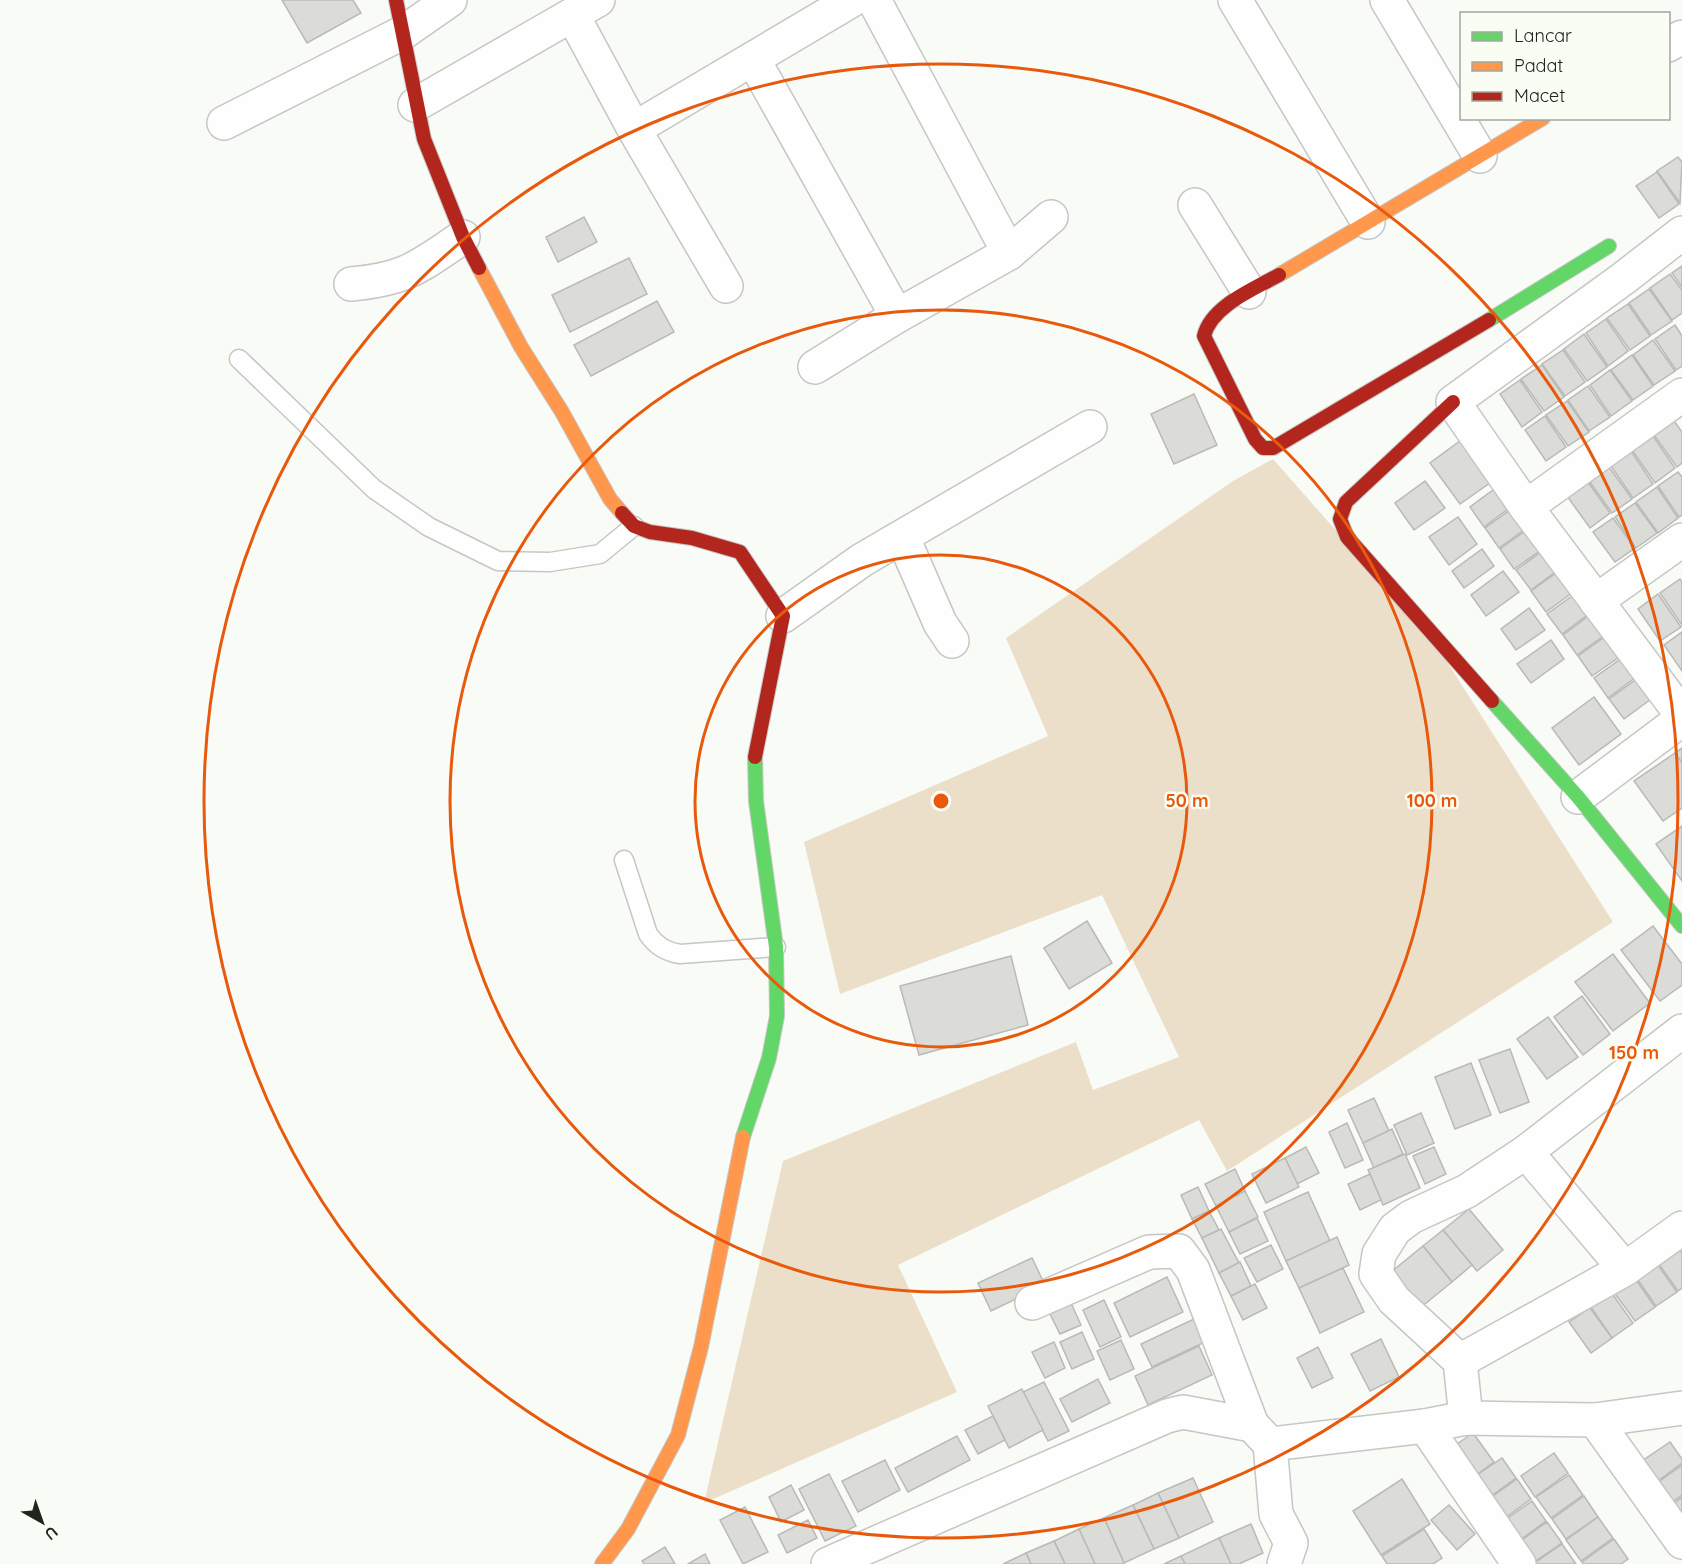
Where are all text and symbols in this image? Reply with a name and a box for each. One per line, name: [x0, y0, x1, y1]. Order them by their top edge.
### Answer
legend: [1460, 12, 1670, 120]
text: Lancar: [1514, 24, 1572, 47]
text: Padat: [1514, 54, 1563, 77]
text: Macet: [1514, 84, 1565, 107]
text: 50 m: [1165, 789, 1209, 812]
text: 100 m: [1407, 789, 1457, 812]
centre of rings: [931, 791, 951, 811]
text: 150 m: [1609, 1041, 1659, 1064]
north arrow: [12, 1492, 72, 1552]
text: U: [41, 1522, 62, 1545]

